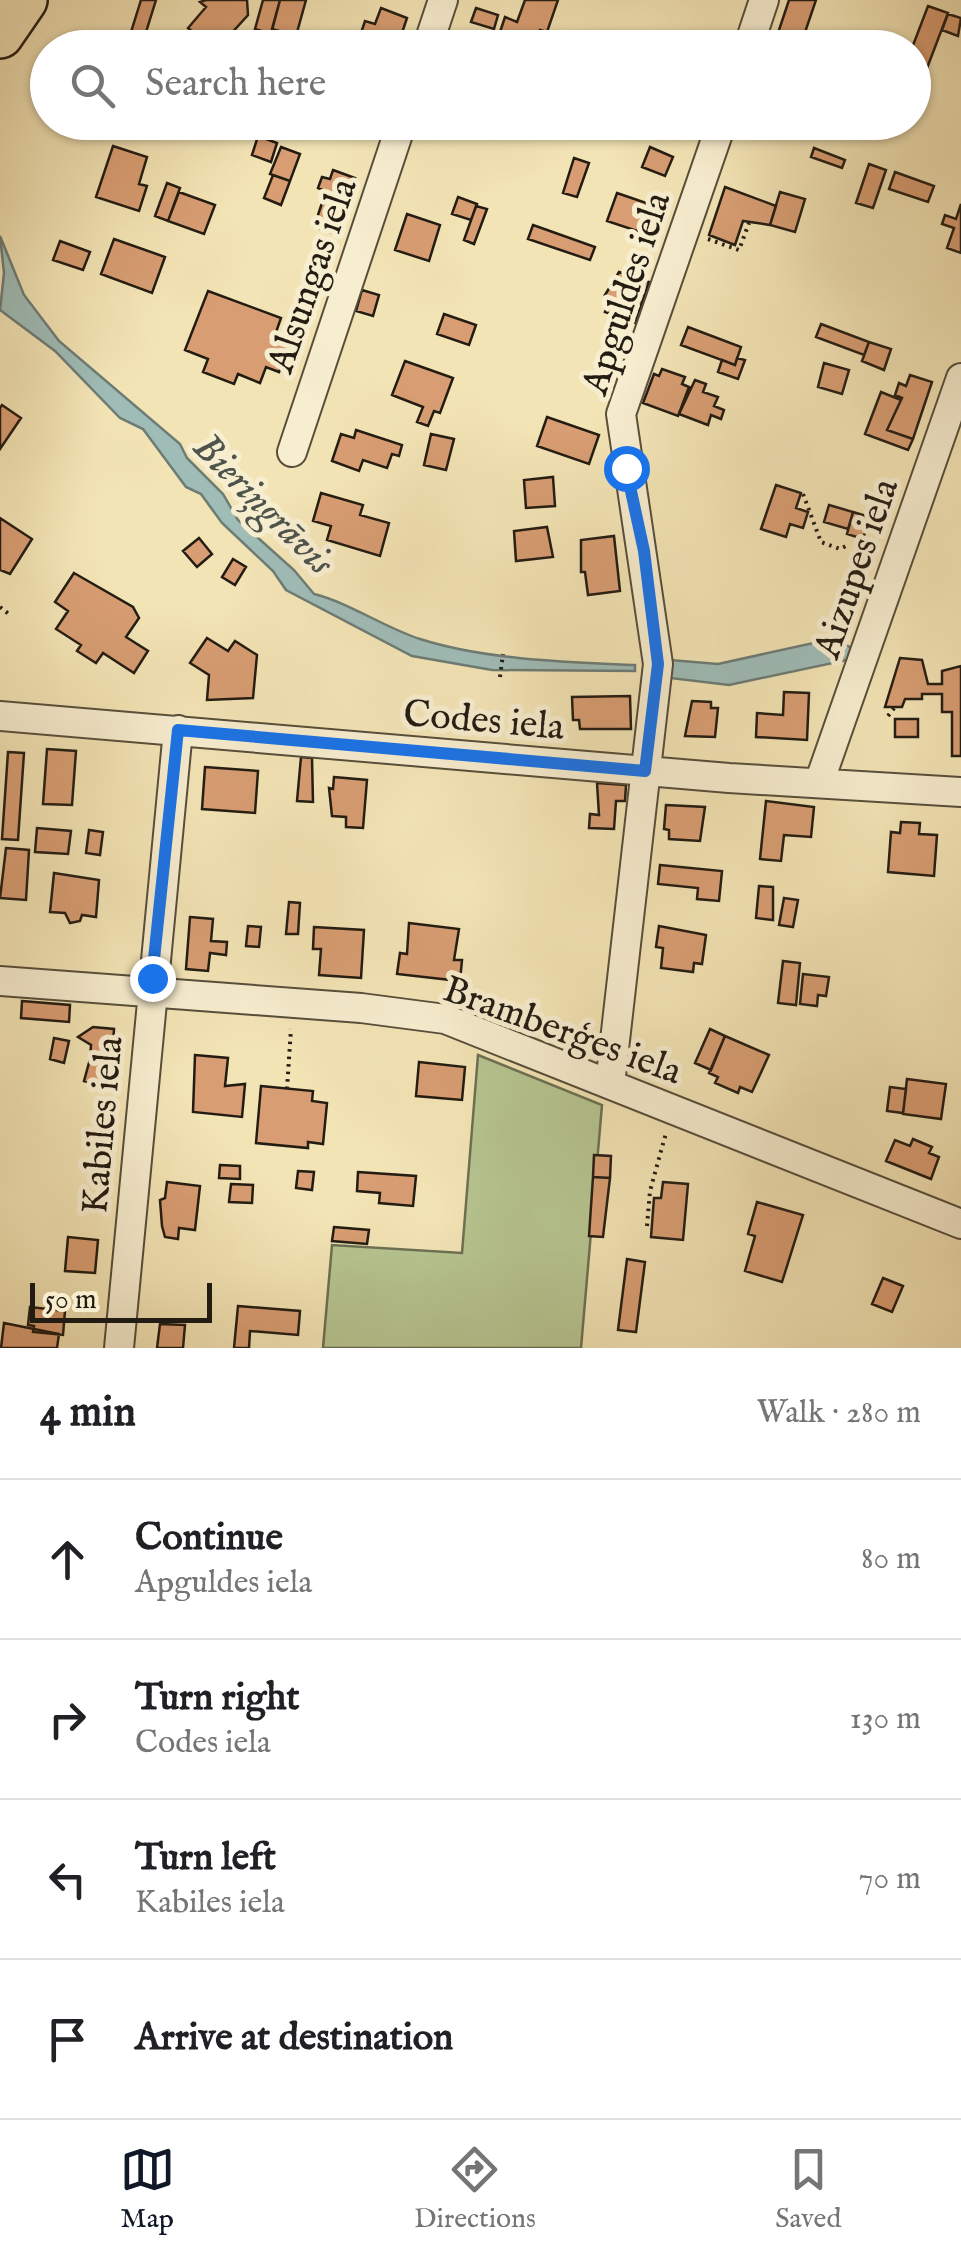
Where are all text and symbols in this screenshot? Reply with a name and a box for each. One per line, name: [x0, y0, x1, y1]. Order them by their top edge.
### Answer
search box: [30, 30, 931, 140]
icon: search: [65, 58, 120, 113]
text: Search here: [145, 61, 326, 109]
street label: Alsungas iela: [258, 172, 370, 380]
street label: Apguldes iela: [572, 186, 683, 402]
water label: Bieriņgrāvis: [180, 423, 345, 588]
route start: [604, 446, 650, 492]
street label: Aizupes iela: [804, 472, 911, 666]
street label: Codes iela: [401, 691, 567, 753]
route end: [130, 956, 176, 1002]
street label: Bramberģes iela: [436, 966, 688, 1097]
street label: Kabiles iela: [72, 1034, 136, 1216]
scale bar: [30, 1278, 212, 1322]
text: 50 m: [45, 1283, 97, 1318]
text: 4 min: [40, 1387, 136, 1440]
text: Walk · 280 m: [757, 1393, 921, 1434]
text: Continue: [135, 1515, 283, 1563]
icon: ahead: [40, 1532, 95, 1587]
text: 80 m: [861, 1539, 921, 1580]
text: Apguldes iela: [135, 1563, 312, 1604]
text: Turn right: [135, 1675, 299, 1723]
icon: right: [40, 1692, 95, 1747]
text: 130 m: [850, 1699, 921, 1740]
text: Codes iela: [135, 1723, 271, 1764]
text: Turn left: [135, 1835, 276, 1883]
icon: left: [40, 1852, 95, 1907]
text: 70 m: [859, 1859, 921, 1900]
text: Kabiles iela: [135, 1883, 285, 1924]
icon: arrive: [40, 2012, 95, 2067]
text: Arrive at destination: [135, 2015, 453, 2063]
tab: Map: [120, 2142, 175, 2237]
tab: Directions: [414, 2142, 536, 2237]
tab: Saved: [775, 2142, 841, 2237]

